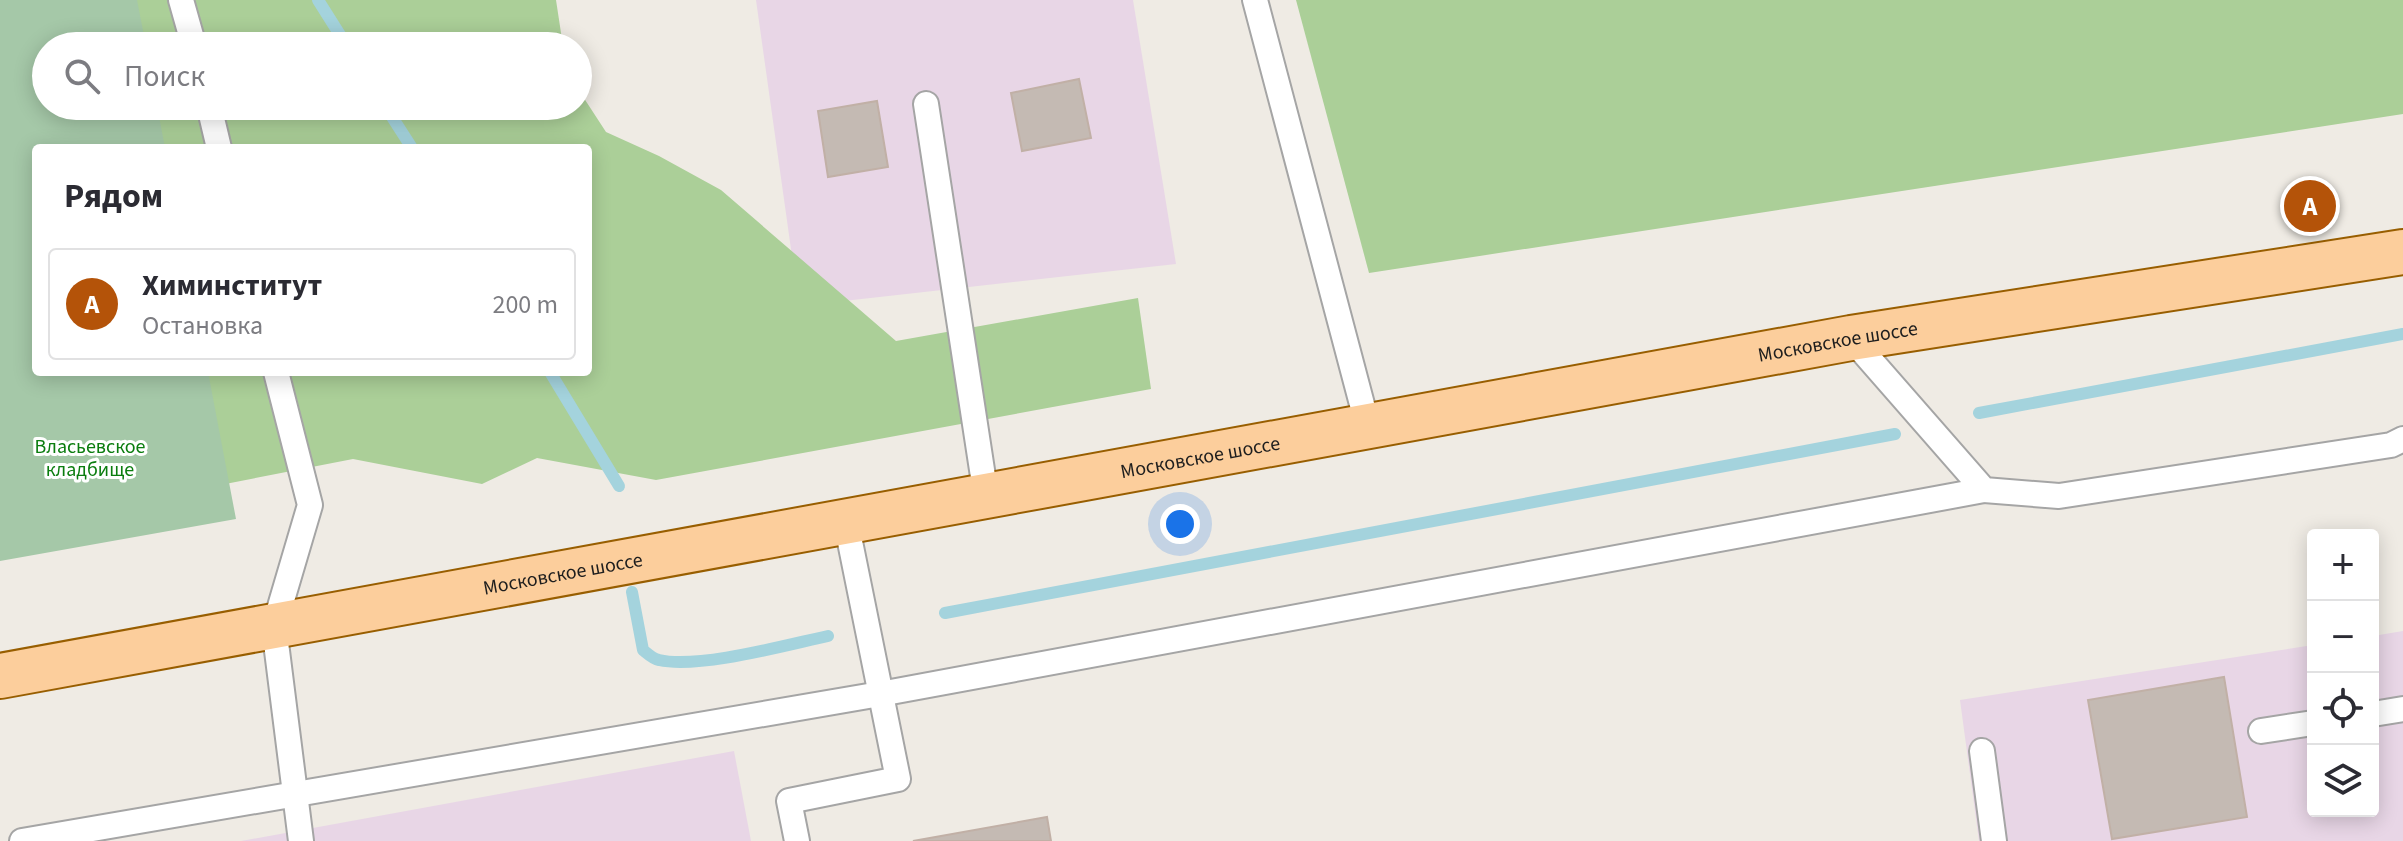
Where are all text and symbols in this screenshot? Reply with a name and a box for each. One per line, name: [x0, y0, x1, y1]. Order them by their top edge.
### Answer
search box: [32, 32, 592, 120]
icon: search: [60, 54, 104, 98]
text: Поиск: [124, 55, 205, 98]
text: Рядом: [64, 172, 163, 221]
pin: A: [2284, 176, 2336, 236]
text: Химинститут: [142, 264, 322, 307]
text: A: [85, 286, 99, 323]
text: 200 m: [492, 286, 558, 323]
text: Остановка: [142, 307, 263, 344]
street label: Московское шоссе: [1756, 315, 1920, 370]
street label: Московское шоссе: [1118, 430, 1282, 486]
park label: Власьевское кладбище: [35, 433, 146, 484]
your location: [1160, 504, 1200, 544]
map controls: [2307, 529, 2379, 817]
button: +: [2307, 529, 2379, 601]
street label: Московское шоссе: [481, 546, 645, 603]
button: −: [2307, 601, 2379, 673]
button: locate: [2307, 673, 2379, 745]
button: layers: [2307, 745, 2379, 817]

